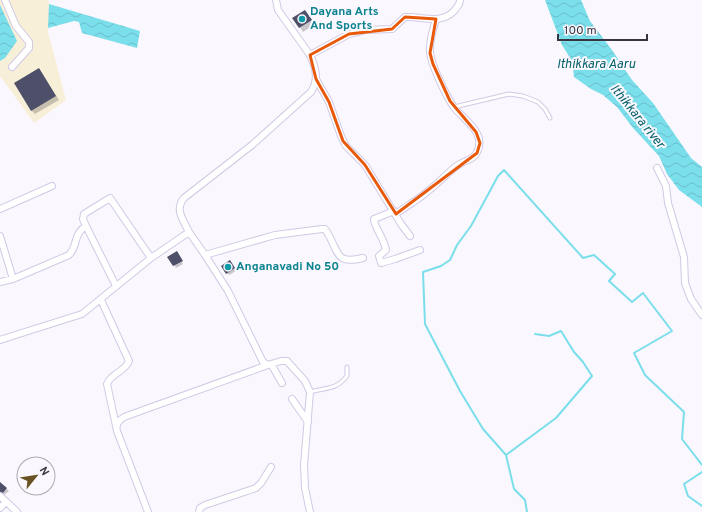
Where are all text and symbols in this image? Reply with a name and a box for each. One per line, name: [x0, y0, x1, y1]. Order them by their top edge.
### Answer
place label: Dayana Arts And Sports: [310, 4, 379, 34]
marker: Dayana Arts And Sports: [297, 14, 307, 24]
scale bar: [558, 16, 647, 42]
text: 100 m: [564, 23, 597, 39]
water label: Ithikkara Aaru: [557, 57, 636, 73]
water label: Ithikkara river: [606, 82, 668, 153]
place label: Anganavadi No 50: [236, 259, 339, 275]
marker: Anganavadi No 50: [223, 262, 233, 272]
north arrow: [16, 456, 56, 496]
text: N: [36, 465, 52, 478]

